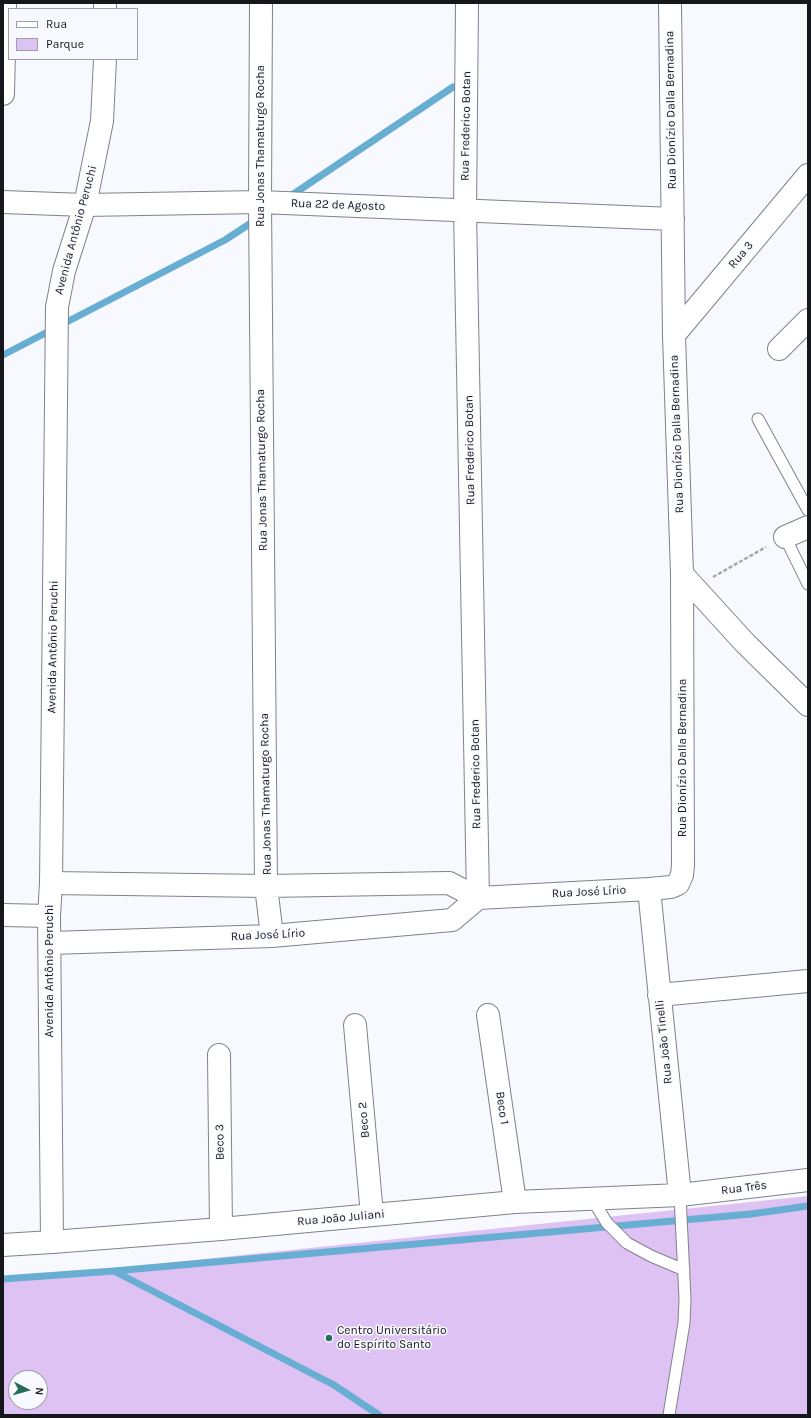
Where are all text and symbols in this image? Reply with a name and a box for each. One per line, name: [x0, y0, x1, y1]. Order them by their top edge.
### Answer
legend: [8, 8, 138, 60]
text: Rua: [46, 17, 67, 31]
street label: Rua Dionízio Dalla Bernadina: [662, 31, 680, 189]
text: Parque: [46, 37, 84, 51]
street label: Rua Jonas Thamaturgo Rocha: [254, 65, 268, 227]
street label: Rua Frederico Botan: [458, 71, 474, 181]
street label: Avenida Antônio Peruchi: [52, 164, 100, 296]
street label: Rua 22 de Agosto: [291, 196, 385, 214]
street label: Rua 3: [725, 238, 757, 272]
street label: Rua Dionízio Dalla Bernadina: [667, 354, 687, 514]
street label: Rua Jonas Thamaturgo Rocha: [253, 389, 271, 551]
street label: Rua Frederico Botan: [462, 395, 478, 505]
street label: Avenida Antônio Peruchi: [45, 580, 61, 714]
street label: Rua Dionízio Dalla Bernadina: [676, 679, 690, 837]
street label: Rua Jonas Thamaturgo Rocha: [257, 713, 275, 875]
street label: Rua Frederico Botan: [468, 719, 484, 829]
street label: Rua José Lírio: [551, 883, 627, 901]
street label: Avenida Antônio Peruchi: [43, 904, 57, 1038]
street label: Rua José Lírio: [230, 926, 306, 944]
street label: Rua João Tinelli: [652, 999, 676, 1085]
street label: Beco 1: [493, 1091, 511, 1125]
street label: Beco 2: [355, 1101, 373, 1139]
street label: Beco 3: [212, 1124, 228, 1160]
street label: Rua Três: [720, 1178, 768, 1198]
street label: Rua João Juliani: [297, 1207, 385, 1229]
place label: Centro Universitário do Espírito Santo: [337, 1324, 447, 1352]
marker: Centro Universitário do Espírito Santo: [324, 1333, 334, 1343]
north arrow: [8, 1370, 48, 1410]
text: N: [33, 1387, 46, 1396]

